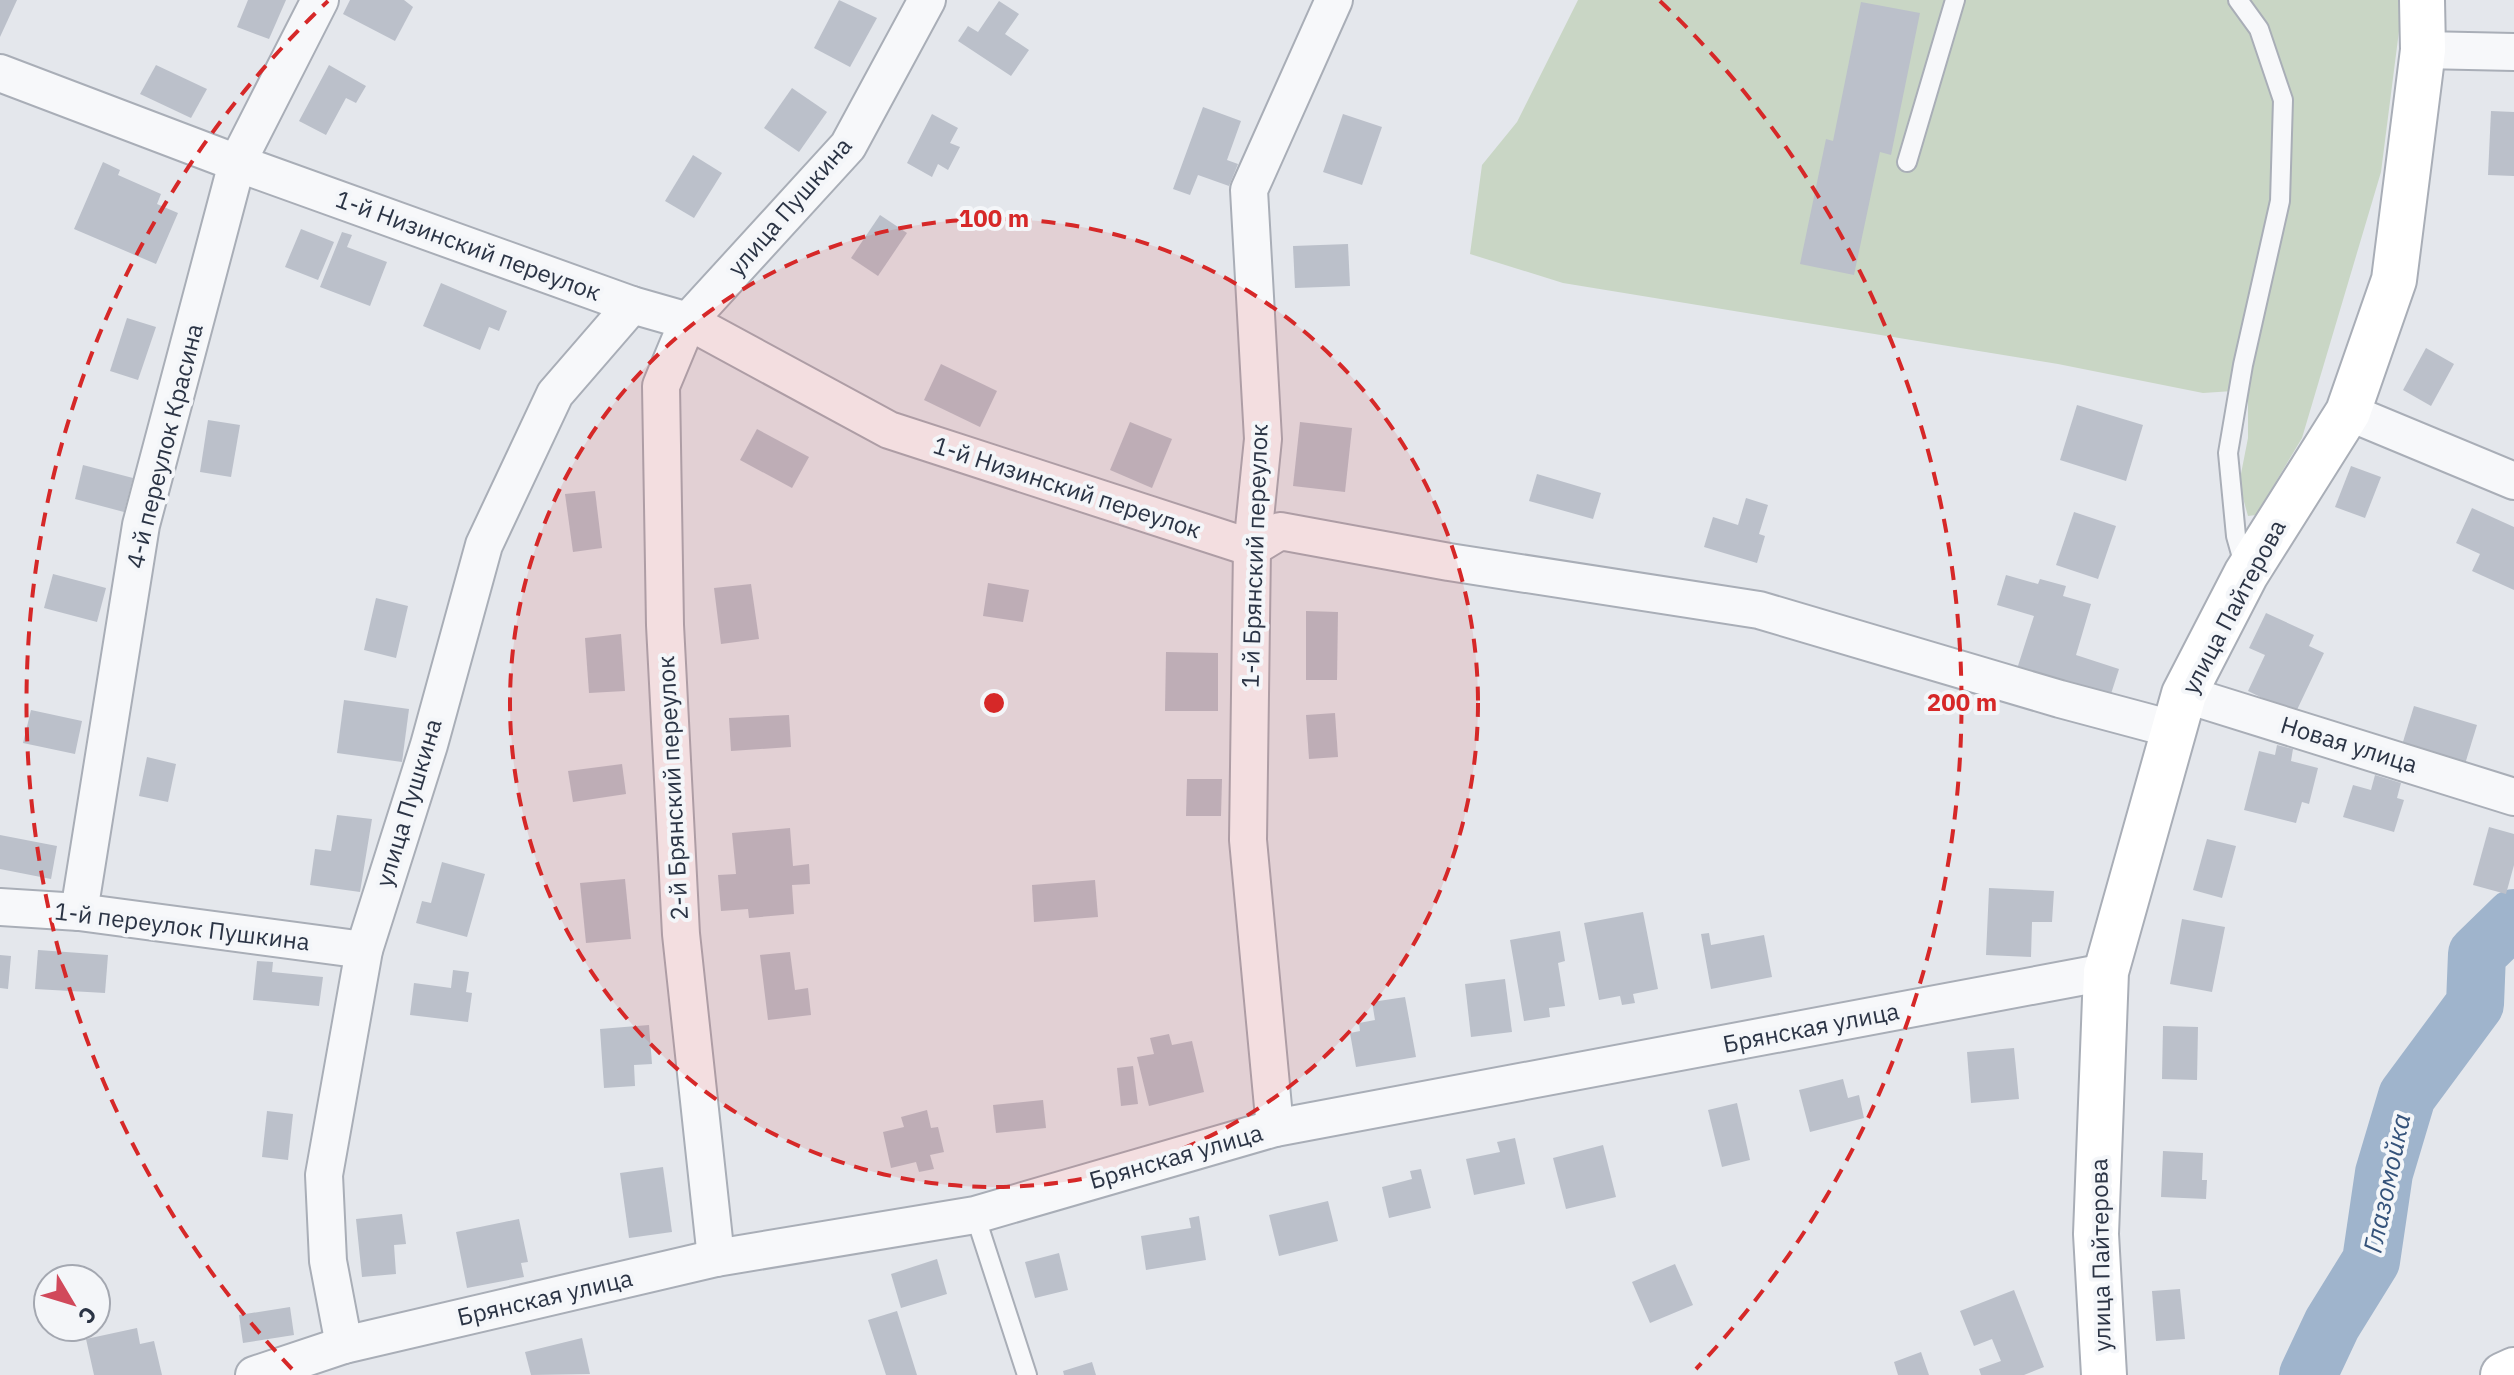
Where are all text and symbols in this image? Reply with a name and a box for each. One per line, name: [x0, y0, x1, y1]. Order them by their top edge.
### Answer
street label: улица Пушкина: [720, 130, 859, 283]
street label: 1-й Низинский переулок: [331, 182, 605, 308]
text: 100 m: [959, 202, 1029, 234]
street label: 4-й переулок Красина: [118, 320, 210, 571]
street label: 1-й Брянский переулок: [1233, 423, 1275, 689]
street label: 1-й Низинский переулок: [929, 429, 1205, 546]
street label: улица Пайтерова: [2174, 514, 2293, 699]
street label: 2-й Брянский переулок: [649, 655, 695, 921]
text: 200 m: [1927, 686, 1997, 718]
centre of rings: [980, 689, 1008, 717]
street label: Новая улица: [2277, 708, 2422, 780]
street label: улица Пушкина: [367, 715, 449, 891]
street label: 1-й переулок Пушкина: [53, 894, 312, 958]
street label: Брянская улица: [1720, 994, 1902, 1060]
water label: Глазомойка: [2355, 1110, 2417, 1256]
street label: Брянская улица: [1085, 1116, 1266, 1196]
street label: улица Пайтерова: [2082, 1158, 2118, 1352]
street label: Брянская улица: [454, 1261, 636, 1333]
north arrow: [32, 1263, 112, 1343]
text: С: [72, 1301, 104, 1330]

